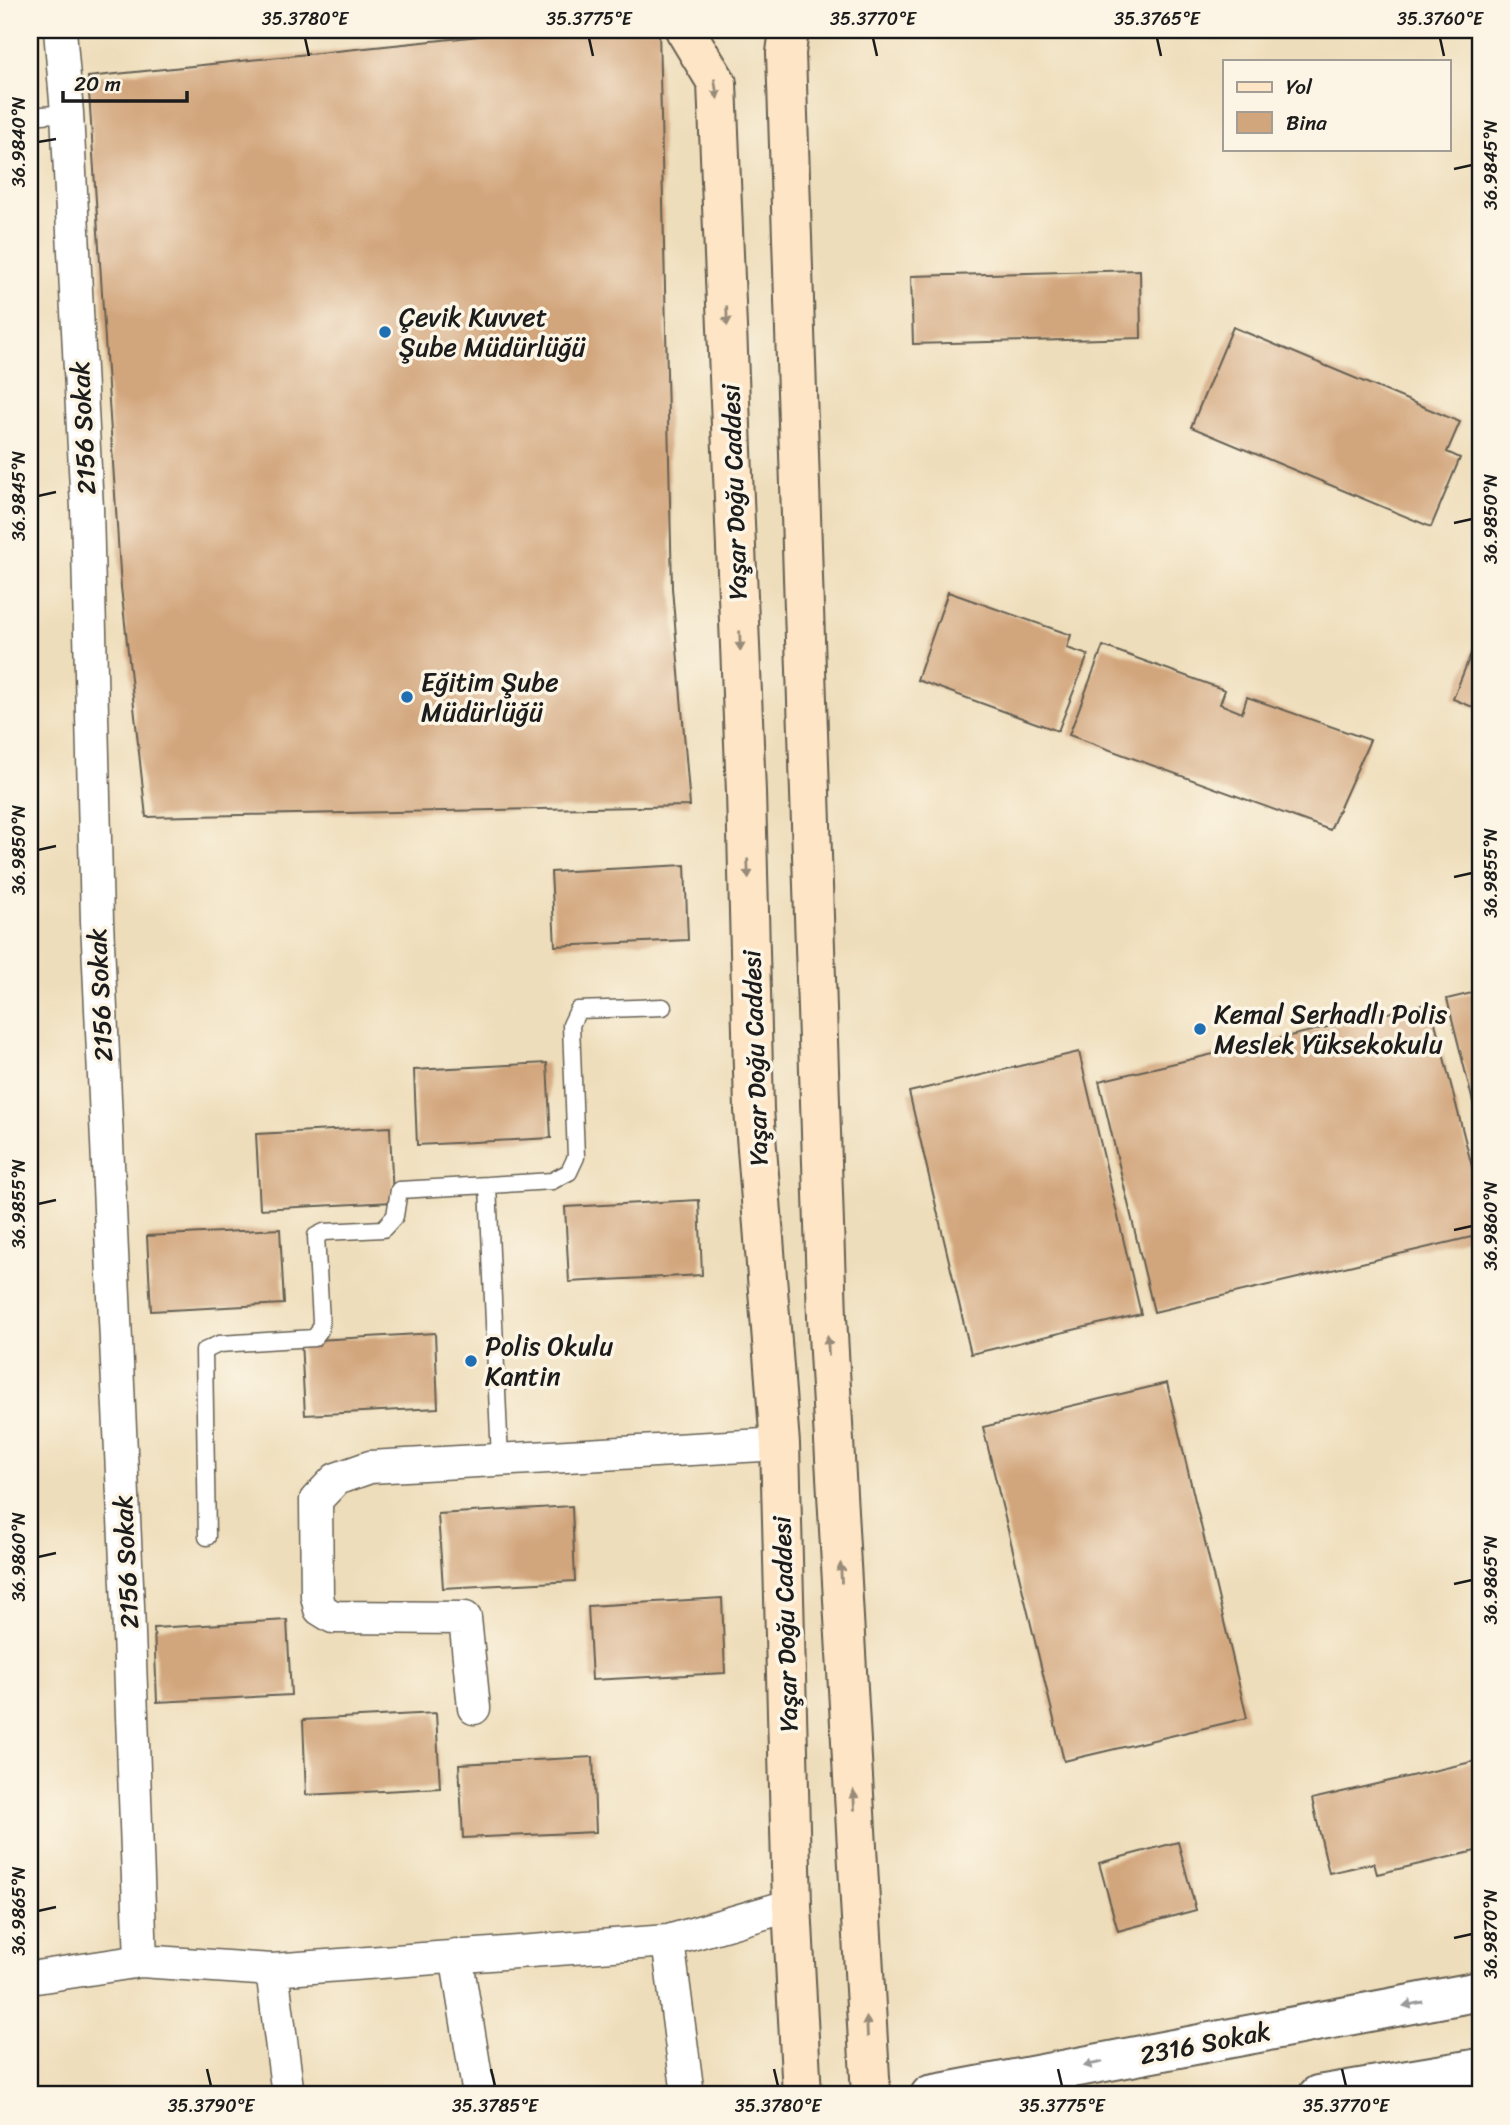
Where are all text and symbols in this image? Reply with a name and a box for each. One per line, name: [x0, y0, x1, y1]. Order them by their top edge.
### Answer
text: 35.3780°E: [262, 3, 349, 35]
text: 35.3775°E: [546, 3, 633, 35]
text: 35.3770°E: [830, 3, 917, 35]
text: 35.3765°E: [1114, 3, 1201, 35]
text: 35.3760°E: [1397, 3, 1484, 35]
scale bar: [63, 60, 187, 104]
legend: [1223, 60, 1450, 150]
text: 20 m: [74, 65, 121, 103]
text: Yol: [1286, 68, 1313, 106]
one-way arrow: [711, 78, 722, 100]
text: 36.9840°N: [3, 96, 35, 187]
text: Bina: [1286, 104, 1327, 142]
text: 36.9845°N: [1475, 120, 1507, 210]
place label: Çevik Kuvvet Şube Müdürlüğü: [399, 294, 587, 370]
one-way arrow: [721, 305, 732, 327]
marker: Çevik Kuvvet Şube Müdürlüğü: [377, 324, 393, 340]
street label: 2156 Sokak: [57, 360, 109, 496]
street label: Yaşar Doğu Caddesi: [707, 383, 761, 601]
text: 36.9845°N: [3, 451, 35, 541]
text: 36.9850°N: [1475, 473, 1507, 564]
one-way arrow: [734, 631, 745, 653]
place label: Eğitim Şube Müdürlüğü: [421, 659, 559, 735]
marker: Eğitim Şube Müdürlüğü: [399, 689, 415, 705]
text: 36.9850°N: [3, 804, 35, 895]
text: 36.9855°N: [1475, 828, 1507, 918]
one-way arrow: [742, 858, 753, 880]
street label: 2156 Sokak: [74, 927, 126, 1063]
street label: Yaşar Doğu Caddesi: [728, 949, 782, 1167]
place label: Kemal Serhadlı Polis Meslek Yüksekokulu: [1214, 991, 1447, 1067]
marker: Kemal Serhadlı Polis Meslek Yüksekokulu: [1192, 1021, 1208, 1037]
text: 36.9855°N: [3, 1159, 35, 1249]
text: 36.9860°N: [1475, 1181, 1507, 1271]
place label: Polis Okulu Kantin: [485, 1323, 613, 1399]
one-way arrow: [822, 1334, 833, 1356]
marker: Polis Okulu Kantin: [463, 1353, 479, 1369]
street label: 2156 Sokak: [100, 1494, 152, 1630]
text: 36.9860°N: [3, 1512, 35, 1602]
street label: Yaşar Doğu Caddesi: [758, 1515, 812, 1733]
text: 36.9865°N: [1475, 1535, 1507, 1624]
one-way arrow: [835, 1562, 846, 1584]
one-way arrow: [848, 1789, 859, 1811]
text: 36.9865°N: [3, 1866, 35, 1955]
text: 36.9870°N: [1475, 1889, 1507, 1979]
one-way arrow: [1402, 1998, 1424, 2009]
street label: 2316 Sokak: [1136, 2008, 1274, 2078]
one-way arrow: [861, 2016, 872, 2038]
one-way arrow: [1082, 2059, 1104, 2070]
text: 35.3790°E: [168, 2090, 255, 2122]
text: 35.3785°E: [452, 2090, 539, 2122]
text: 35.3780°E: [735, 2090, 822, 2122]
text: 35.3775°E: [1019, 2090, 1106, 2122]
text: 35.3770°E: [1303, 2090, 1390, 2122]

